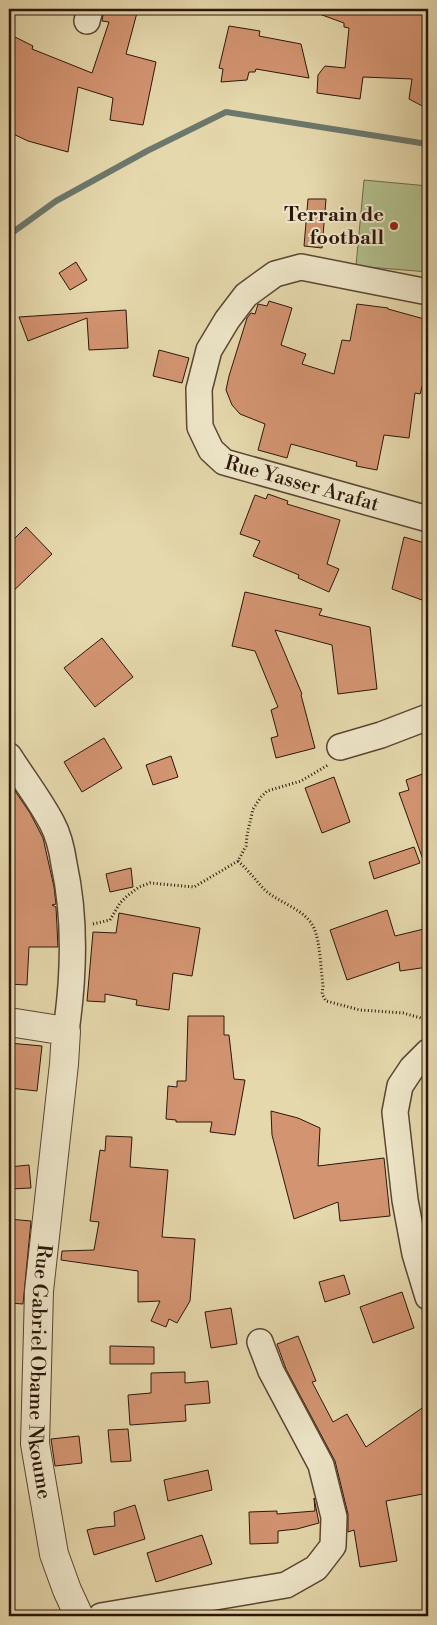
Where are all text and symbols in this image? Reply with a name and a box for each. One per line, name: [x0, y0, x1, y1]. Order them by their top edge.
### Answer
place label: Terrain de football: [284, 203, 384, 251]
marker: Terrain de football: [388, 220, 400, 232]
street label: Rue Yasser Arafat: [222, 450, 382, 517]
street label: Rue Gabriel Obame Nkoume: [22, 1243, 57, 1501]

